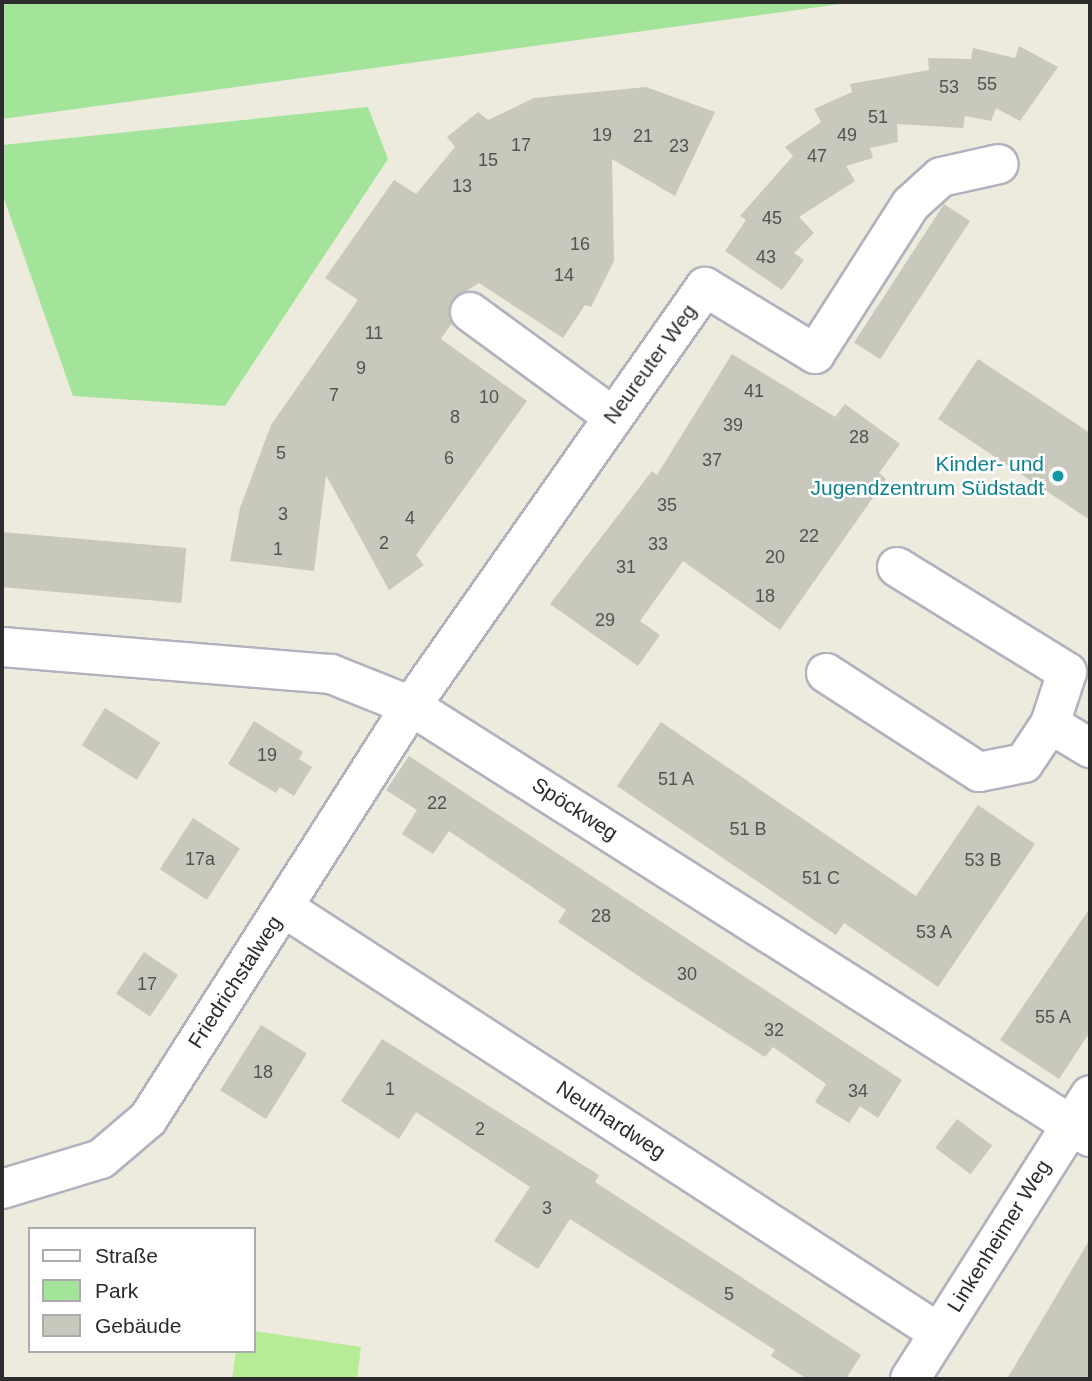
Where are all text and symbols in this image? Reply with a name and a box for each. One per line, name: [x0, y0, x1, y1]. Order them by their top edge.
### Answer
house number: 55: [977, 73, 997, 95]
house number: 53: [939, 76, 959, 98]
house number: 51: [868, 106, 888, 128]
house number: 19: [592, 124, 612, 146]
house number: 49: [837, 124, 857, 146]
house number: 21: [633, 125, 653, 147]
house number: 17: [511, 134, 531, 156]
house number: 23: [669, 135, 689, 157]
house number: 47: [807, 145, 827, 167]
house number: 15: [478, 149, 498, 171]
house number: 13: [452, 175, 472, 197]
house number: 45: [762, 207, 782, 229]
house number: 16: [570, 233, 590, 255]
house number: 43: [756, 246, 776, 268]
house number: 14: [554, 264, 574, 286]
street label: Neureuter Weg: [598, 299, 702, 429]
house number: 11: [365, 322, 383, 344]
house number: 9: [356, 357, 366, 379]
house number: 41: [744, 380, 764, 402]
house number: 7: [329, 384, 339, 406]
house number: 10: [479, 386, 499, 408]
house number: 8: [450, 406, 460, 428]
house number: 39: [723, 414, 743, 436]
house number: 28: [849, 426, 869, 448]
house number: 5: [276, 442, 286, 464]
house number: 6: [444, 447, 454, 469]
house number: 37: [702, 449, 722, 471]
place label: Kinder- und Jugendzentrum Südstadt: [811, 451, 1044, 501]
marker: Kinder- und Jugendzentrum Südstadt: [1050, 468, 1066, 484]
house number: 35: [657, 494, 677, 516]
house number: 3: [278, 503, 288, 525]
house number: 4: [405, 507, 415, 529]
house number: 22: [799, 525, 819, 547]
house number: 2: [379, 532, 389, 554]
house number: 33: [648, 533, 668, 555]
house number: 1: [273, 538, 283, 560]
house number: 20: [765, 546, 785, 568]
house number: 31: [616, 556, 636, 578]
house number: 18: [755, 585, 775, 607]
house number: 29: [595, 609, 615, 631]
house number: 19: [257, 744, 277, 766]
house number: 51 A: [657, 768, 695, 790]
street label: Spöckweg: [528, 772, 622, 846]
house number: 22: [427, 792, 447, 814]
house number: 51 B: [729, 818, 767, 840]
house number: 17a: [185, 848, 215, 870]
house number: 53 B: [964, 849, 1002, 871]
house number: 51 C: [802, 867, 840, 889]
house number: 28: [591, 905, 611, 927]
street label: Friedrichstalweg: [183, 911, 287, 1053]
house number: 53 A: [915, 921, 953, 943]
house number: 30: [677, 963, 697, 985]
house number: 17: [137, 973, 157, 995]
house number: 55 A: [1034, 1006, 1072, 1028]
house number: 32: [764, 1019, 784, 1041]
house number: 18: [253, 1061, 273, 1083]
street label: Neuthardweg: [552, 1075, 670, 1165]
house number: 1: [385, 1078, 395, 1100]
house number: 34: [848, 1080, 868, 1102]
house number: 2: [475, 1118, 485, 1140]
street label: Linkenheimer Weg: [942, 1155, 1056, 1317]
house number: 3: [542, 1197, 552, 1219]
legend: [28, 1227, 256, 1353]
text: Straße: [95, 1244, 158, 1267]
text: Park: [95, 1279, 138, 1302]
house number: 5: [724, 1283, 734, 1305]
text: Gebäude: [95, 1314, 181, 1337]

